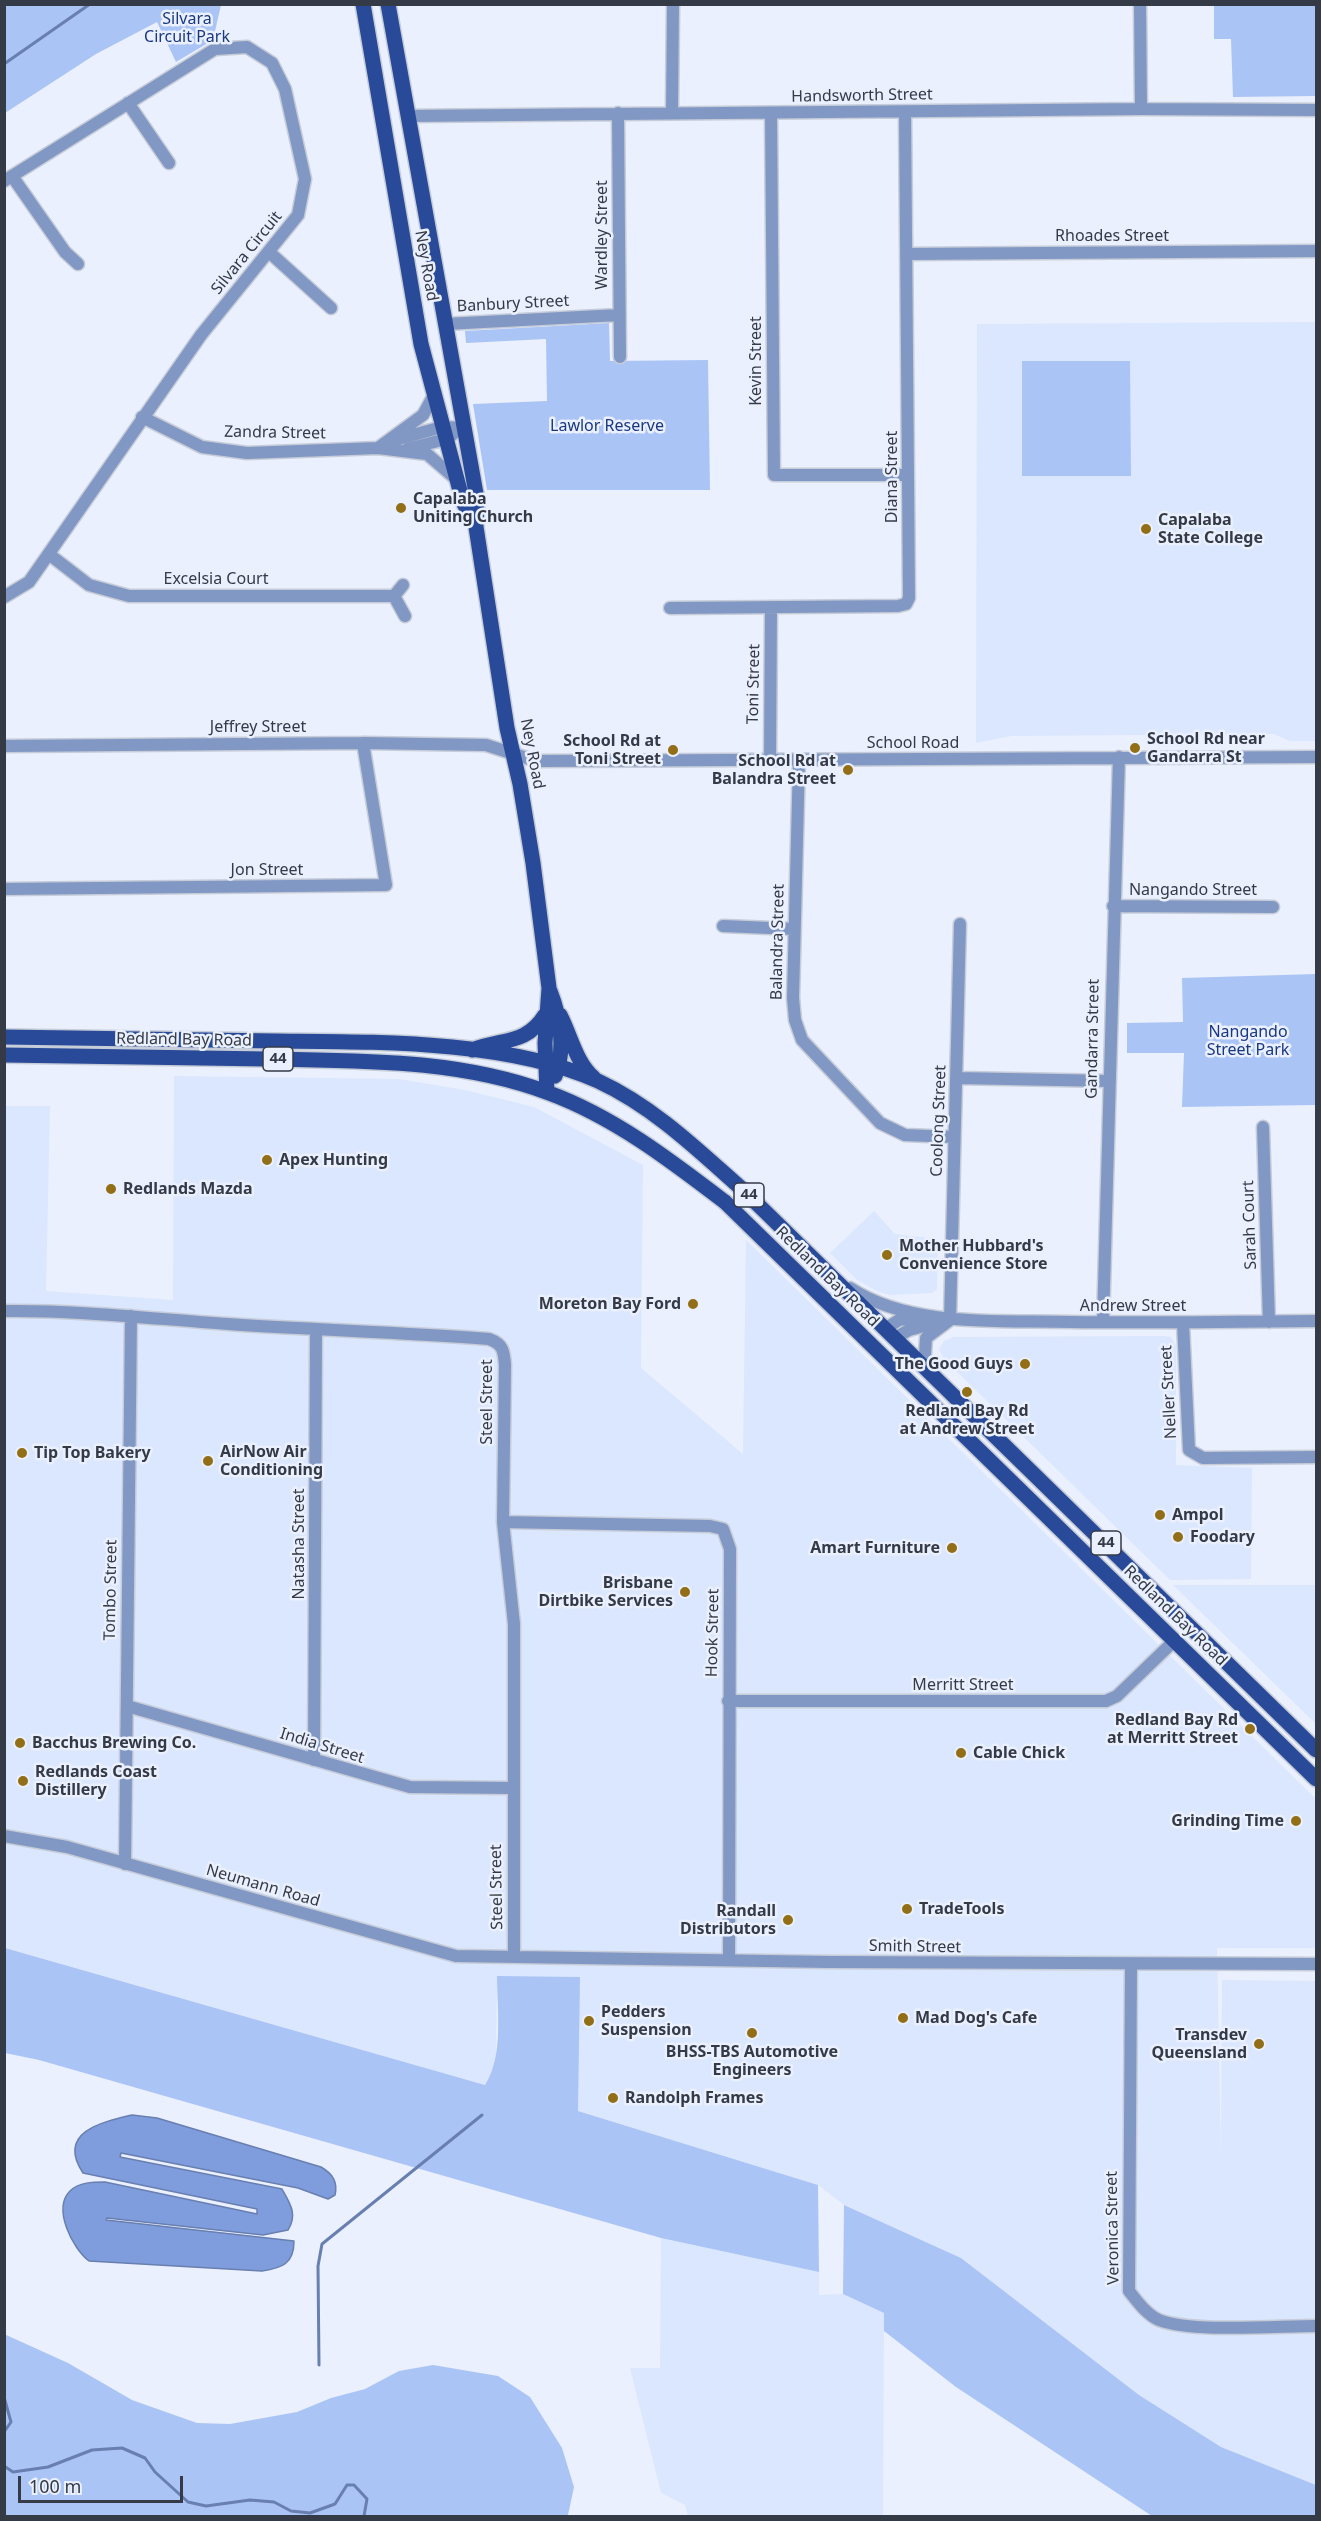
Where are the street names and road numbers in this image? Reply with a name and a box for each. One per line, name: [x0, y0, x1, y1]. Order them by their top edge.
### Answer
street label: Handsworth Street: [791, 85, 933, 107]
street label: Wardley Street: [592, 180, 612, 290]
street label: Silvara Circuit: [208, 207, 286, 299]
street label: Rhoades Street: [1055, 226, 1169, 246]
street label: Ney Road: [410, 229, 442, 303]
street label: Banbury Street: [456, 291, 570, 317]
street label: Kevin Street: [746, 316, 766, 406]
street label: Zandra Street: [224, 423, 326, 443]
street label: Diana Street: [882, 431, 902, 523]
street label: Excelsia Court: [164, 569, 268, 589]
street label: Toni Street: [744, 644, 764, 724]
street label: Jeffrey Street: [210, 717, 306, 737]
street label: Ney Road: [516, 717, 548, 791]
street label: School Road: [867, 733, 959, 753]
street label: Jon Street: [231, 860, 303, 880]
street label: Nangando Street: [1129, 880, 1257, 900]
street label: Balandra Street: [767, 884, 789, 1000]
street label: Gandarra Street: [1082, 979, 1104, 1099]
street label: Redland Bay Road: [116, 1029, 252, 1051]
road number: 44: [263, 1047, 293, 1071]
street label: Coolong Street: [927, 1065, 951, 1177]
street label: Sarah Court: [1239, 1180, 1261, 1270]
road number: 44: [734, 1183, 764, 1207]
street label: Redland Bay Road: [771, 1223, 883, 1331]
street label: Andrew Street: [1080, 1296, 1186, 1316]
street label: Neller Street: [1157, 1345, 1181, 1439]
street label: Steel Street: [477, 1359, 497, 1445]
street label: Natasha Street: [289, 1488, 309, 1600]
road number: 44: [1091, 1531, 1121, 1555]
street label: Tombo Street: [101, 1539, 121, 1641]
street label: Redland Bay Road: [1119, 1562, 1231, 1670]
street label: Hook Street: [703, 1589, 723, 1677]
street label: Merritt Street: [912, 1675, 1014, 1695]
street label: India Street: [278, 1724, 366, 1768]
street label: Steel Street: [487, 1844, 507, 1930]
street label: Neumann Road: [204, 1861, 322, 1911]
street label: Smith Street: [869, 1937, 961, 1957]
street label: Veronica Street: [1102, 2171, 1124, 2285]

